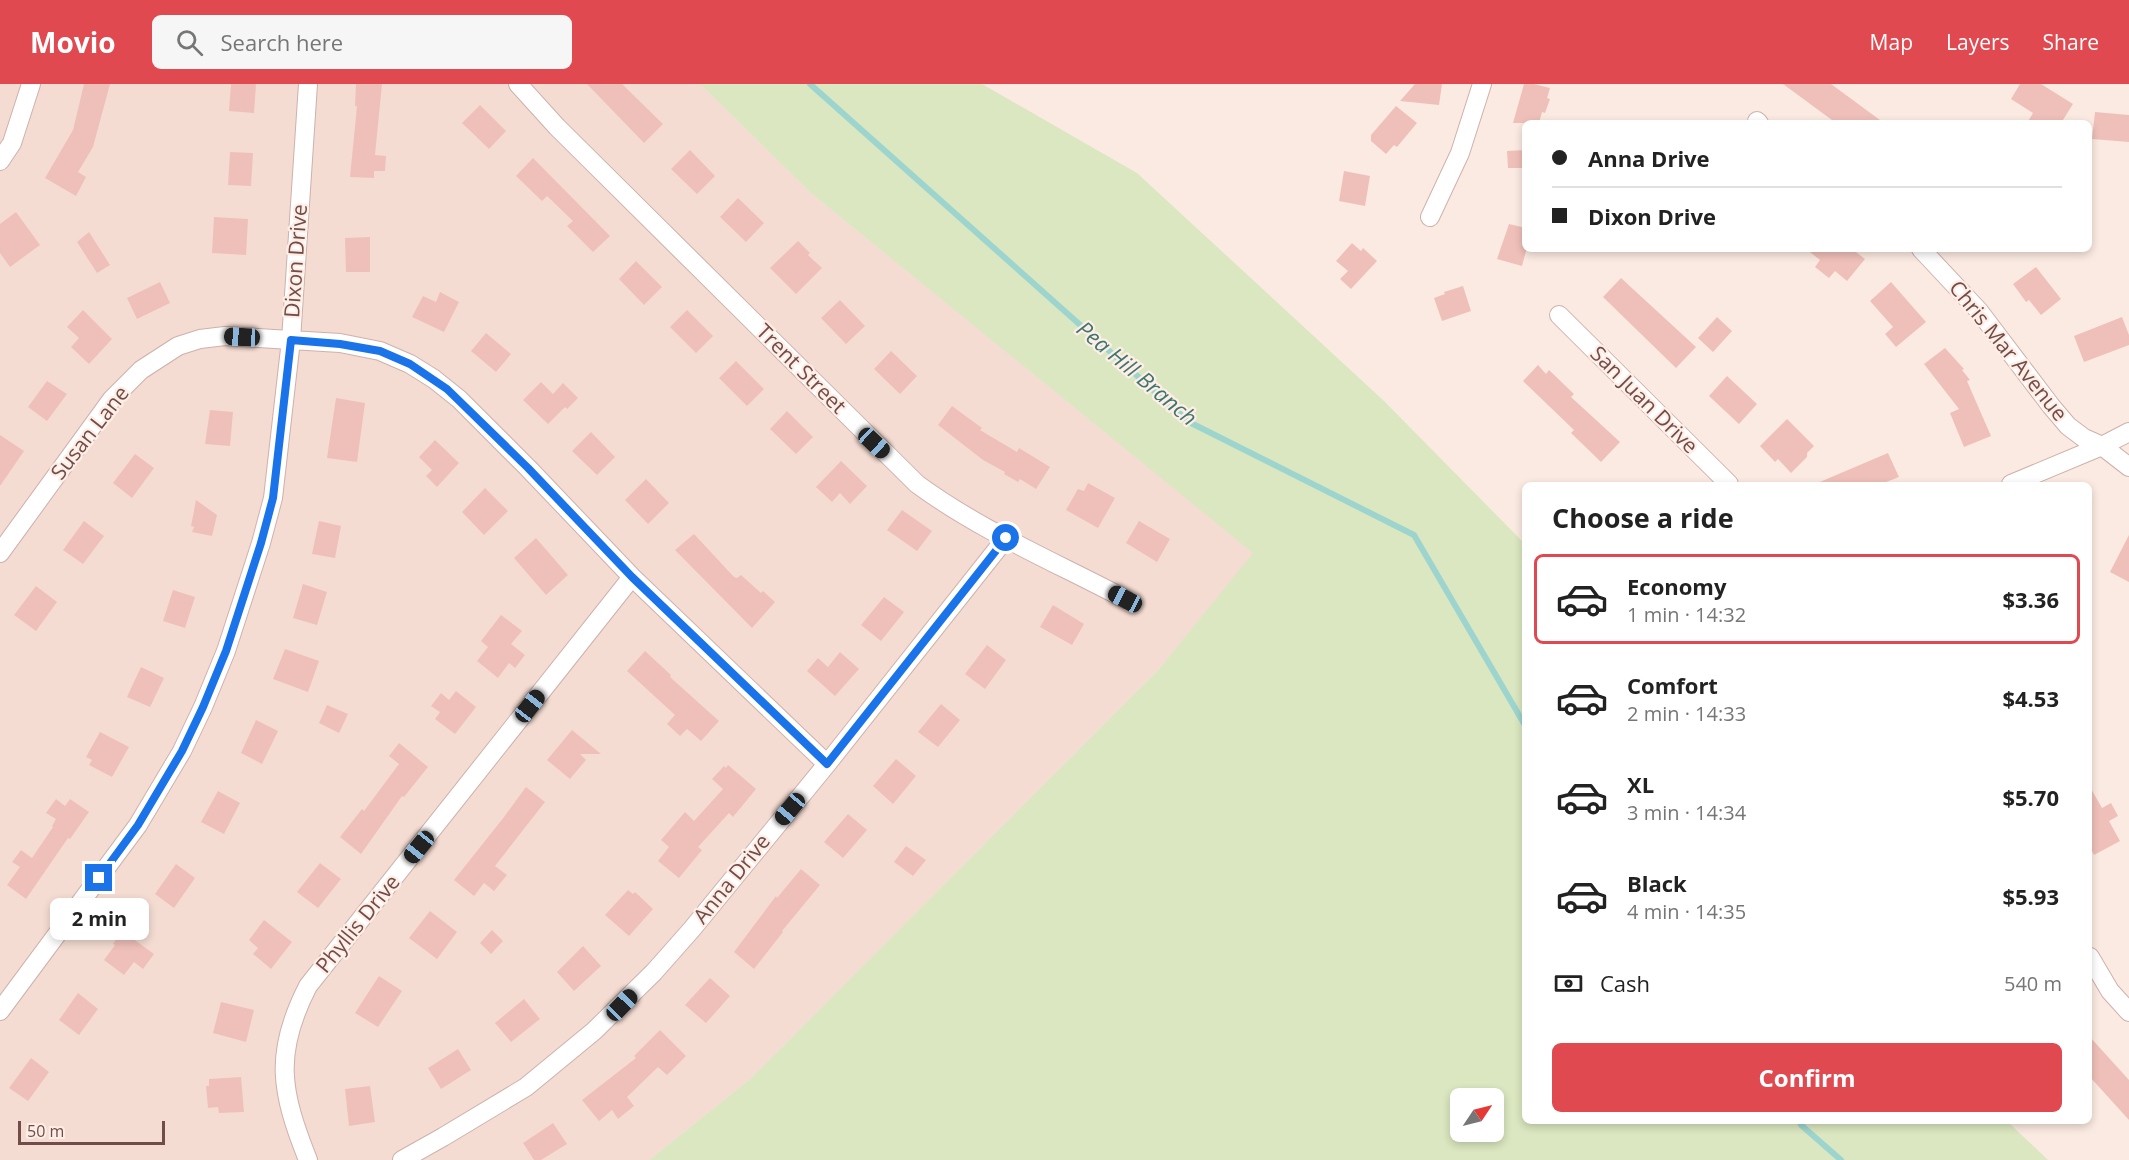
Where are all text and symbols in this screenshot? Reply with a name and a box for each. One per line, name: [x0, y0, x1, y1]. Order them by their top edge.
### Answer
search box: [152, 15, 572, 69]
text: Movio: [30, 23, 116, 61]
icon: search: [173, 26, 206, 59]
text: Search here: [221, 27, 343, 57]
text: Map: [1870, 28, 1913, 56]
text: Layers: [1946, 28, 2010, 56]
text: Share: [2043, 28, 2099, 56]
text: Anna Drive: [1588, 143, 1710, 173]
text: Dixon Drive: [1588, 201, 1716, 231]
street label: Dixon Drive: [277, 203, 313, 319]
street label: Chris Mar Avenue: [1943, 274, 2074, 426]
water label: Pea Hill Branch: [1071, 313, 1204, 431]
street label: Trent Street: [751, 317, 853, 419]
car: [224, 327, 260, 347]
street label: San Juan Drive: [1585, 339, 1705, 459]
street label: Susan Lane: [44, 380, 135, 485]
car: [855, 424, 893, 462]
text: Choose a ride: [1552, 499, 1734, 536]
route start: [992, 524, 1019, 551]
text: Economy: [1627, 571, 1726, 601]
icon: car: [1555, 572, 1609, 626]
car: [1105, 583, 1145, 615]
text: $3.36: [2002, 584, 2059, 614]
text: 1 min · 14:32: [1627, 601, 1746, 628]
text: Comfort: [1627, 670, 1718, 700]
icon: car: [1555, 671, 1609, 725]
text: $4.53: [2002, 683, 2059, 713]
car: [512, 686, 548, 726]
text: 2 min · 14:33: [1627, 700, 1746, 727]
text: XL: [1627, 769, 1654, 799]
icon: car: [1555, 770, 1609, 824]
text: $5.70: [2002, 782, 2059, 812]
car: [772, 789, 808, 829]
text: 3 min · 14:34: [1627, 799, 1746, 826]
car: [401, 827, 437, 867]
street label: Anna Drive: [686, 828, 776, 929]
route end: [85, 864, 112, 891]
street label: Phyllis Drive: [309, 868, 405, 978]
text: Black: [1627, 868, 1687, 898]
icon: car: [1555, 869, 1609, 923]
text: $5.93: [2002, 881, 2059, 911]
text: 4 min · 14:35: [1627, 898, 1746, 925]
callout: 2 min: [50, 899, 148, 941]
text: 2 min: [72, 905, 127, 932]
icon: cash: [1552, 967, 1585, 1000]
text: Cash: [1600, 968, 1650, 998]
text: 540 m: [2004, 970, 2062, 997]
car: [603, 986, 641, 1024]
button: Confirm: [1552, 1043, 2062, 1112]
north arrow: [1450, 1088, 1504, 1142]
map controls: [1450, 1088, 1504, 1142]
scale bar: [18, 1118, 165, 1146]
text: 50 m: [27, 1120, 64, 1142]

